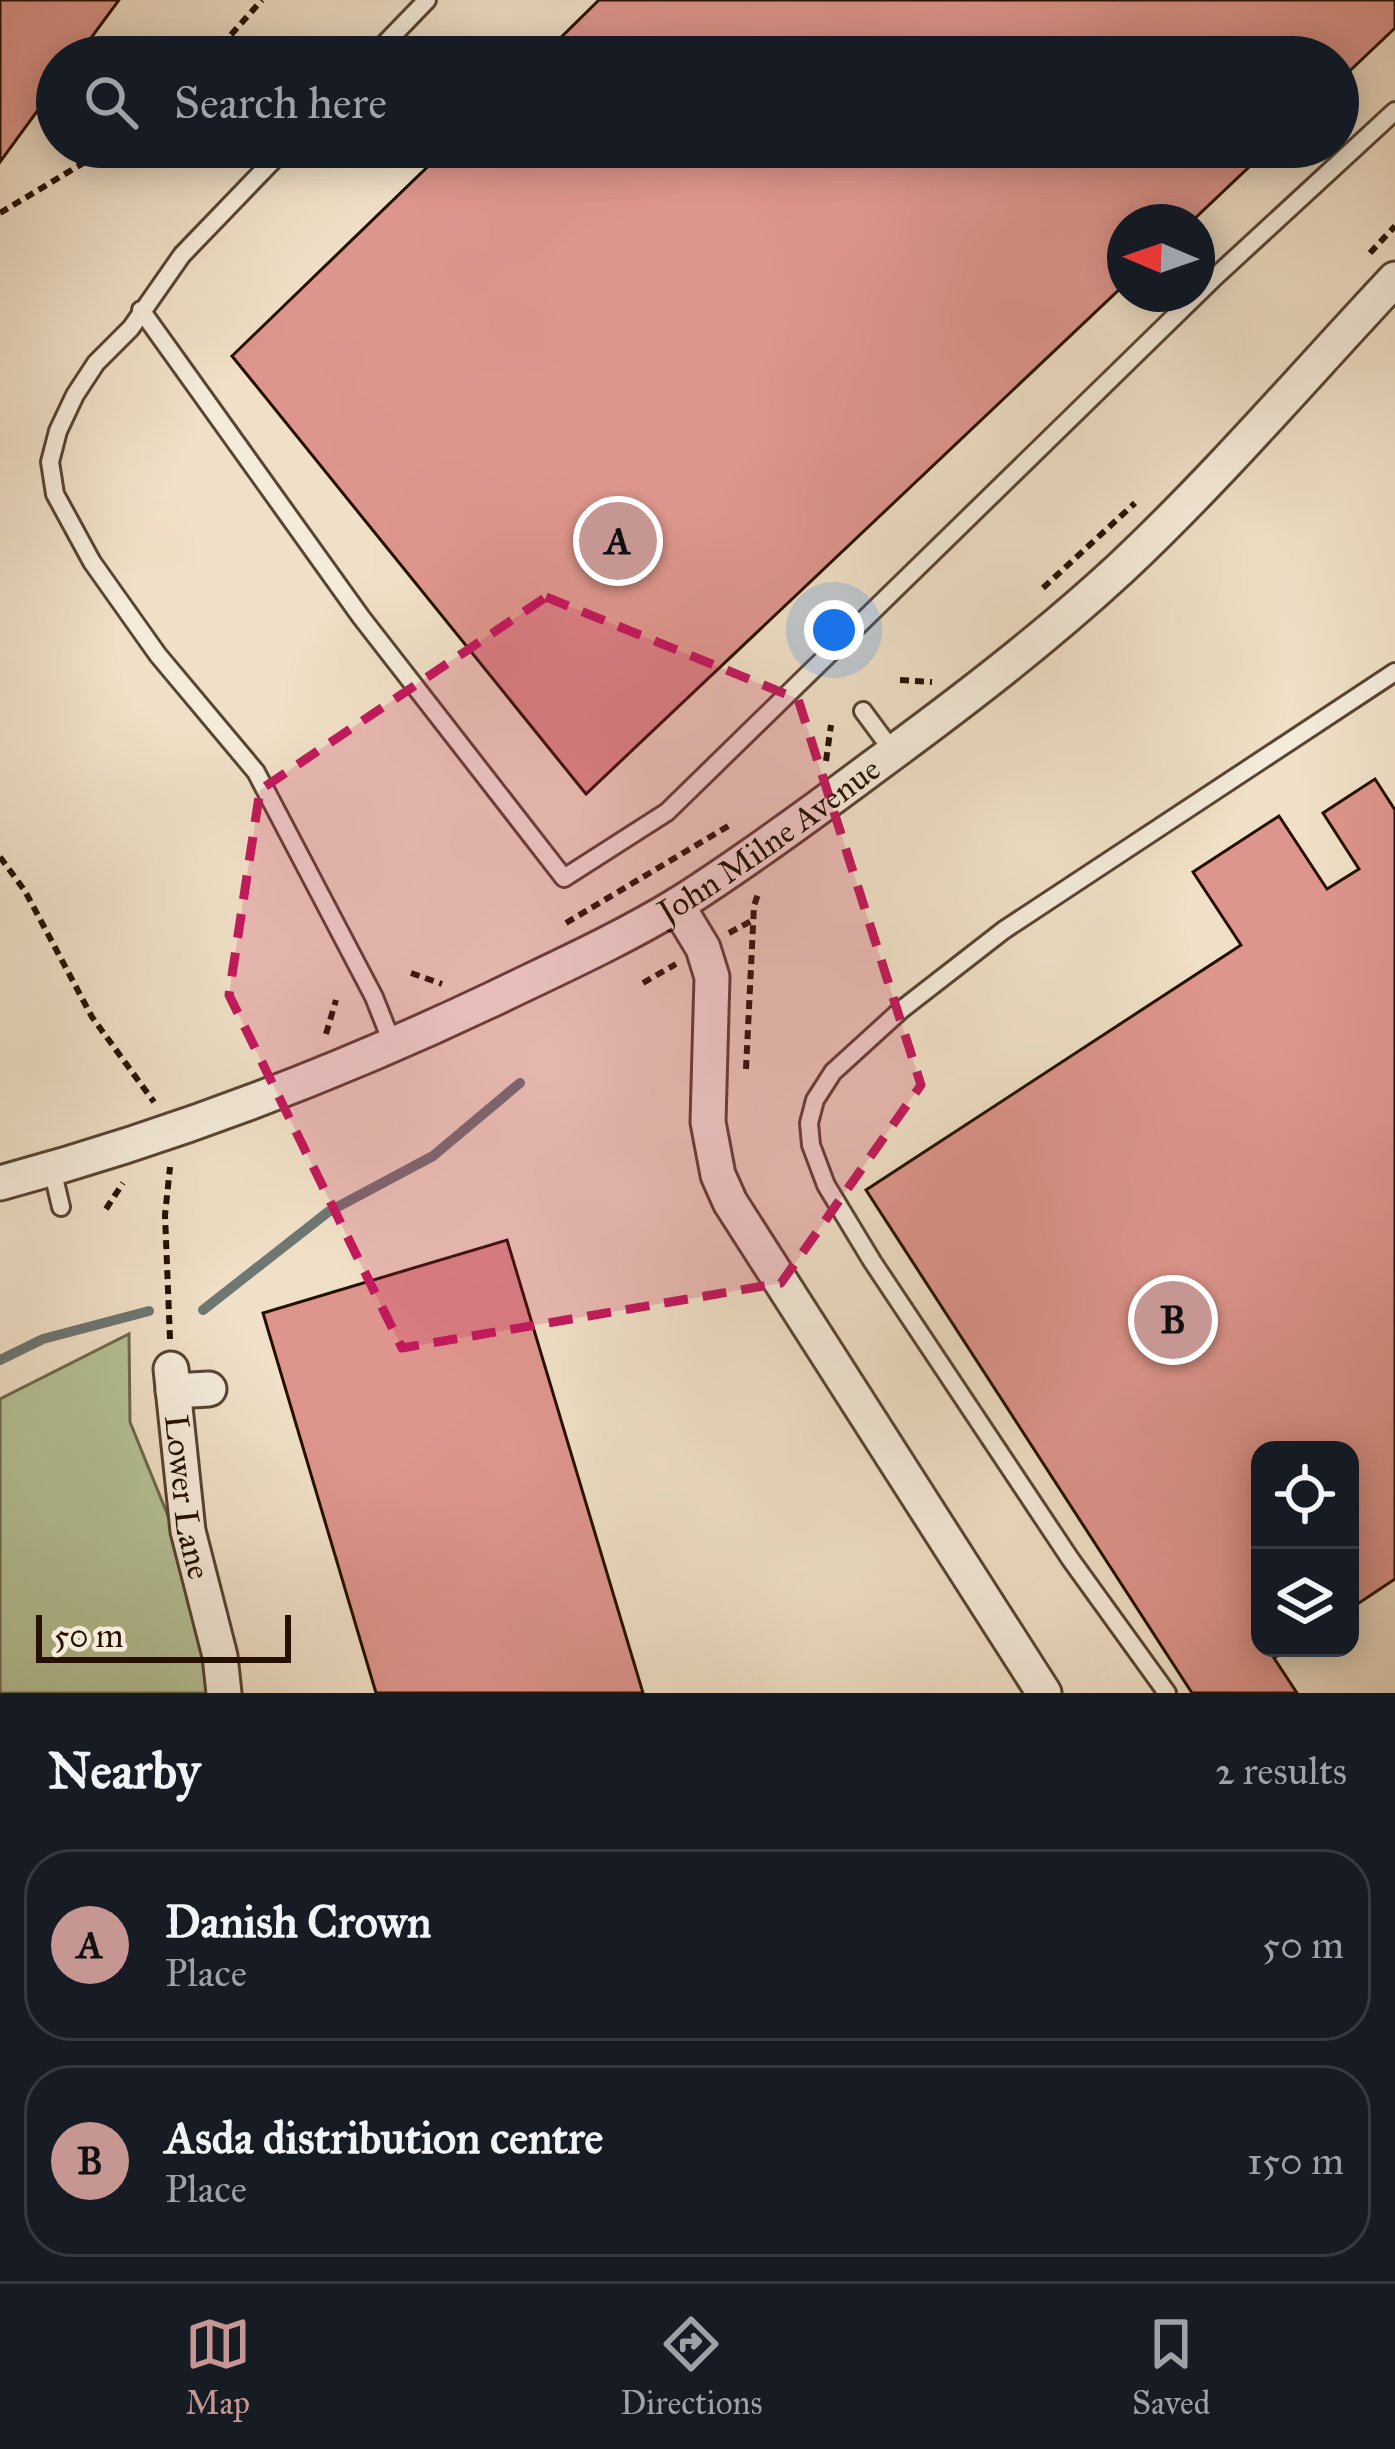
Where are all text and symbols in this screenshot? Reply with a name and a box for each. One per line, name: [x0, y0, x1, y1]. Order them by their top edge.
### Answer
search box: [36, 36, 1359, 168]
icon: search: [78, 69, 144, 135]
text: Search here: [174, 75, 387, 130]
north arrow: [1107, 204, 1215, 312]
pin: A: [579, 496, 657, 586]
your location: [804, 600, 864, 660]
street label: John Milne Avenue: [648, 749, 888, 934]
pin: B: [1134, 1275, 1212, 1365]
street label: Lower Lane: [156, 1413, 220, 1583]
map controls: [1251, 1441, 1359, 1657]
button: locate: [1251, 1441, 1359, 1549]
button: layers: [1251, 1549, 1359, 1657]
scale bar: [36, 1609, 291, 1662]
text: 50 m: [54, 1616, 123, 1656]
text: Nearby: [48, 1740, 200, 1802]
text: 2 results: [1215, 1747, 1347, 1795]
text: Danish Crown: [165, 1894, 431, 1949]
text: A: [77, 1921, 103, 1969]
text: 50 m: [1262, 1921, 1344, 1969]
text: Place: [165, 1949, 247, 1997]
text: Asda distribution centre: [165, 2110, 603, 2165]
text: B: [77, 2137, 103, 2185]
text: 150 m: [1247, 2137, 1344, 2185]
text: Place: [165, 2165, 247, 2213]
tab: Map: [185, 2311, 251, 2423]
tab: Directions: [620, 2311, 762, 2423]
tab: Saved: [1132, 2311, 1210, 2423]

